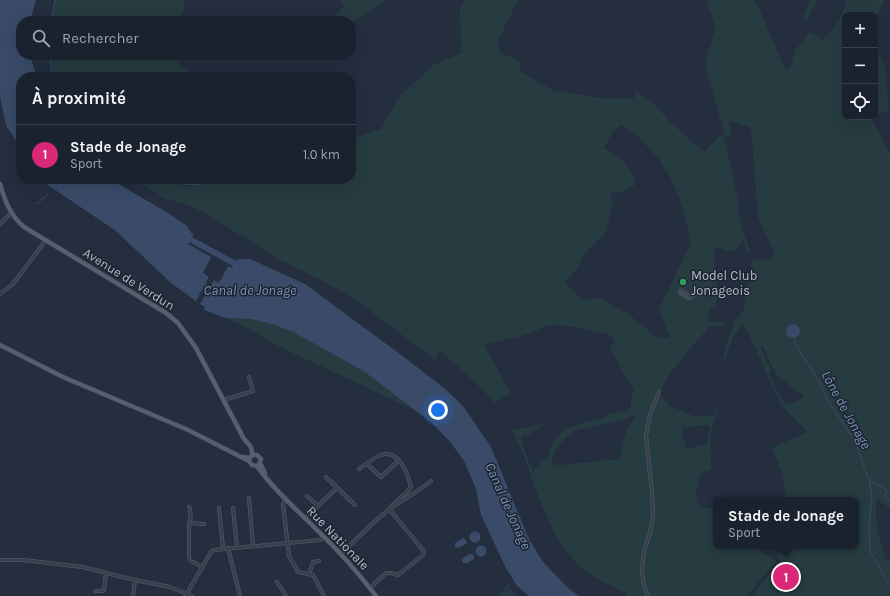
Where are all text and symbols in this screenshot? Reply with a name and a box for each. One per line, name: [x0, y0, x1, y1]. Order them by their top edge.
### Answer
map controls: [842, 12, 878, 120]
button: +: [842, 12, 878, 48]
search box: [16, 16, 356, 60]
icon: search: [30, 27, 52, 49]
text: Rechercher: [62, 29, 139, 47]
button: −: [842, 48, 878, 84]
button: locate: [842, 84, 878, 120]
text: À proximité: [32, 88, 126, 108]
text: Stade de Jonage: [70, 138, 186, 156]
text: 1: [43, 147, 47, 162]
text: 1.0 km: [303, 147, 340, 162]
text: Sport: [70, 156, 102, 171]
street label: Avenue de Verdun: [80, 245, 178, 313]
place label: Model Club Jonageois: [691, 268, 757, 298]
marker: Model Club Jonageois: [678, 277, 688, 287]
water label: Canal de Jonage: [203, 282, 297, 299]
water label: Lône de Jonage: [817, 368, 875, 453]
your location: [428, 400, 448, 420]
water label: Canal de Jonage: [481, 460, 535, 552]
popup: [713, 497, 859, 549]
street label: Rue Nationale: [304, 503, 372, 573]
text: Stade de Jonage: [728, 507, 844, 525]
text: Sport: [728, 525, 760, 540]
pin: 1: [773, 562, 799, 592]

